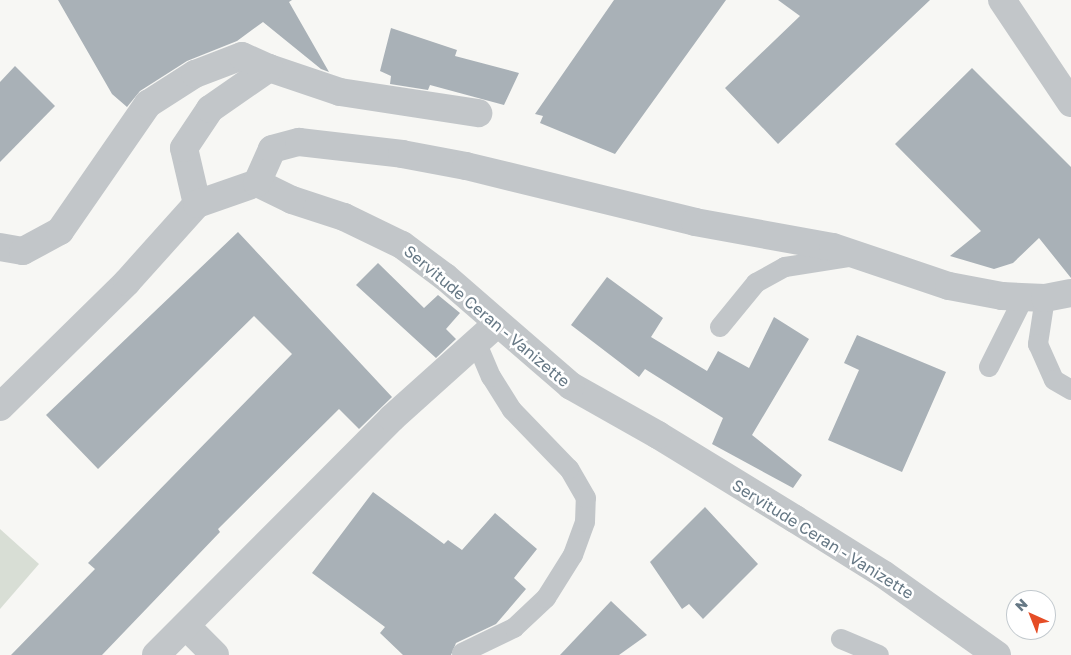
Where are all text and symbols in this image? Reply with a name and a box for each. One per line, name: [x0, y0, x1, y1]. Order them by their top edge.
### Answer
street label: Servitude Ceran - Vanizette: [400, 241, 574, 391]
street label: Servitude Ceran - Vanizette: [729, 475, 917, 603]
north arrow: [1006, 590, 1056, 640]
text: N: [1011, 595, 1031, 614]

